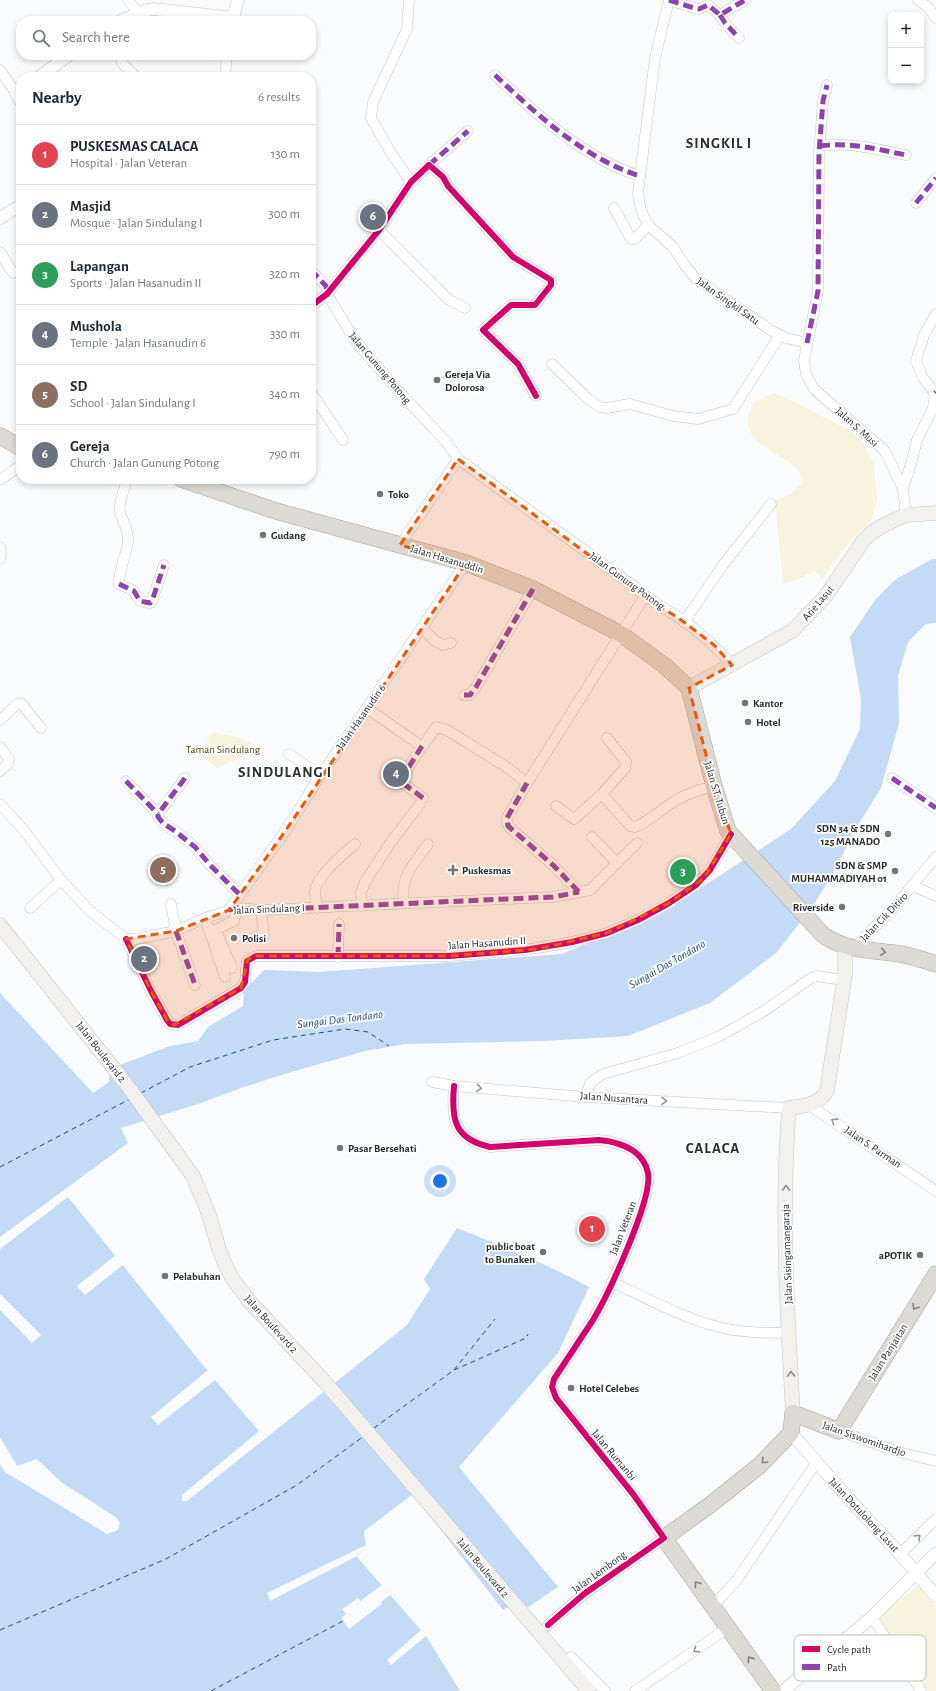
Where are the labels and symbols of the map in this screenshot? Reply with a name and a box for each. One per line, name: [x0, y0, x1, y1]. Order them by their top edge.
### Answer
district label: SINGKIL I: [686, 136, 752, 151]
pin: 6: [360, 202, 386, 232]
street label: Jalan Singkil Satu: [695, 275, 762, 327]
street label: Jalan Gunung Potong: [347, 330, 413, 406]
place label: Gereja Via Dolorosa: [445, 369, 491, 393]
marker: Gereja Via Dolorosa: [432, 375, 442, 385]
street label: Jalan S. Musi: [834, 405, 880, 449]
marker: Toko: [375, 489, 385, 499]
place label: Toko: [388, 489, 410, 500]
marker: Gudang: [258, 530, 268, 540]
place label: Gudang: [271, 530, 306, 541]
street label: Jalan Hasanuddin: [409, 543, 485, 575]
street label: Jalan Gunung Potong: [587, 550, 667, 612]
street label: Arie Lasut: [800, 583, 836, 623]
street label: Jalan Hasanudin 6: [334, 682, 388, 752]
marker: Kantor: [740, 698, 750, 708]
place label: Kantor: [753, 698, 783, 709]
marker: Hotel: [743, 717, 753, 727]
place label: Hotel: [756, 717, 781, 728]
park label: Taman Sindulang: [186, 744, 261, 755]
pin: 4: [383, 759, 409, 789]
street label: Jalan S.T. Tubun: [702, 760, 732, 826]
district label: SINDULANG I: [238, 765, 332, 780]
place label: SDN 34 & SDN 125 MANADO: [816, 823, 880, 847]
marker: SDN 34 & SDN 125 MANADO: [883, 829, 893, 839]
pin: 5: [150, 855, 176, 885]
pin: 3: [670, 857, 696, 887]
place label: SDN & SMP MUHAMMADIYAH 01: [791, 860, 887, 884]
marker: Puskesmas: [447, 864, 459, 876]
place label: Puskesmas: [462, 865, 511, 876]
marker: SDN & SMP MUHAMMADIYAH 01: [890, 866, 900, 876]
street label: Jalan Cik Ditiro: [858, 890, 910, 944]
street label: Jalan Sindulang I: [233, 902, 305, 916]
place label: Riverside: [793, 902, 834, 913]
marker: Riverside: [837, 902, 847, 912]
marker: Polisi: [229, 933, 239, 943]
place label: Polisi: [242, 933, 266, 944]
street label: Jalan Hasanudin II: [448, 935, 526, 951]
water label: Sungai Das Tondano: [627, 937, 707, 991]
pin: 2: [131, 944, 157, 974]
one-way arrow: [880, 947, 886, 956]
water label: Sungai Das Tondano: [296, 1008, 384, 1030]
street label: Jalan Boulevard 2: [74, 1020, 128, 1084]
one-way arrow: [476, 1083, 482, 1092]
street label: Jalan Nusantara: [580, 1090, 648, 1106]
one-way arrow: [661, 1097, 667, 1106]
one-way arrow: [831, 1119, 838, 1126]
street label: Jalan S. Parman: [843, 1124, 903, 1170]
district label: CALACA: [686, 1141, 740, 1156]
marker: Pasar Bersehati: [335, 1143, 345, 1153]
place label: Pasar Bersehati: [348, 1143, 417, 1154]
your location: [430, 1171, 450, 1191]
one-way arrow: [782, 1185, 790, 1191]
street label: Jalan Veteran: [608, 1200, 638, 1256]
street label: Jalan Sisingamangaraja: [780, 1204, 794, 1304]
pin: 1: [579, 1214, 605, 1244]
place label: public boat to Bunaken: [485, 1241, 535, 1265]
marker: public boat to Bunaken: [538, 1247, 548, 1257]
place label: aPOTIK: [879, 1250, 913, 1261]
marker: aPOTIK: [915, 1250, 925, 1260]
marker: Pelabuhan: [160, 1271, 170, 1281]
place label: Pelabuhan: [173, 1271, 221, 1282]
street label: Jalan Boulevard 2: [242, 1293, 300, 1355]
one-way arrow: [913, 1303, 920, 1310]
street label: Jalan Panjaitan: [866, 1322, 910, 1382]
one-way arrow: [787, 1371, 795, 1377]
marker: Hotel Celebes: [566, 1383, 576, 1393]
place label: Hotel Celebes: [579, 1383, 639, 1394]
street label: Jalan Siswomihardjo: [821, 1420, 907, 1458]
street label: Jalan Rumanbi: [590, 1427, 638, 1483]
one-way arrow: [761, 1456, 769, 1464]
street label: Jalan Dotulolong Lasut: [827, 1476, 901, 1555]
one-way arrow: [913, 1534, 921, 1542]
street label: Jalan Boulevard 2: [455, 1536, 511, 1600]
street label: Jalan Lembong: [570, 1548, 629, 1595]
one-way arrow: [695, 1582, 702, 1589]
legend: [794, 1635, 926, 1681]
text: Cycle path: [827, 1644, 871, 1655]
one-way arrow: [693, 1645, 700, 1652]
one-way arrow: [748, 1657, 755, 1664]
text: Path: [827, 1662, 847, 1673]

